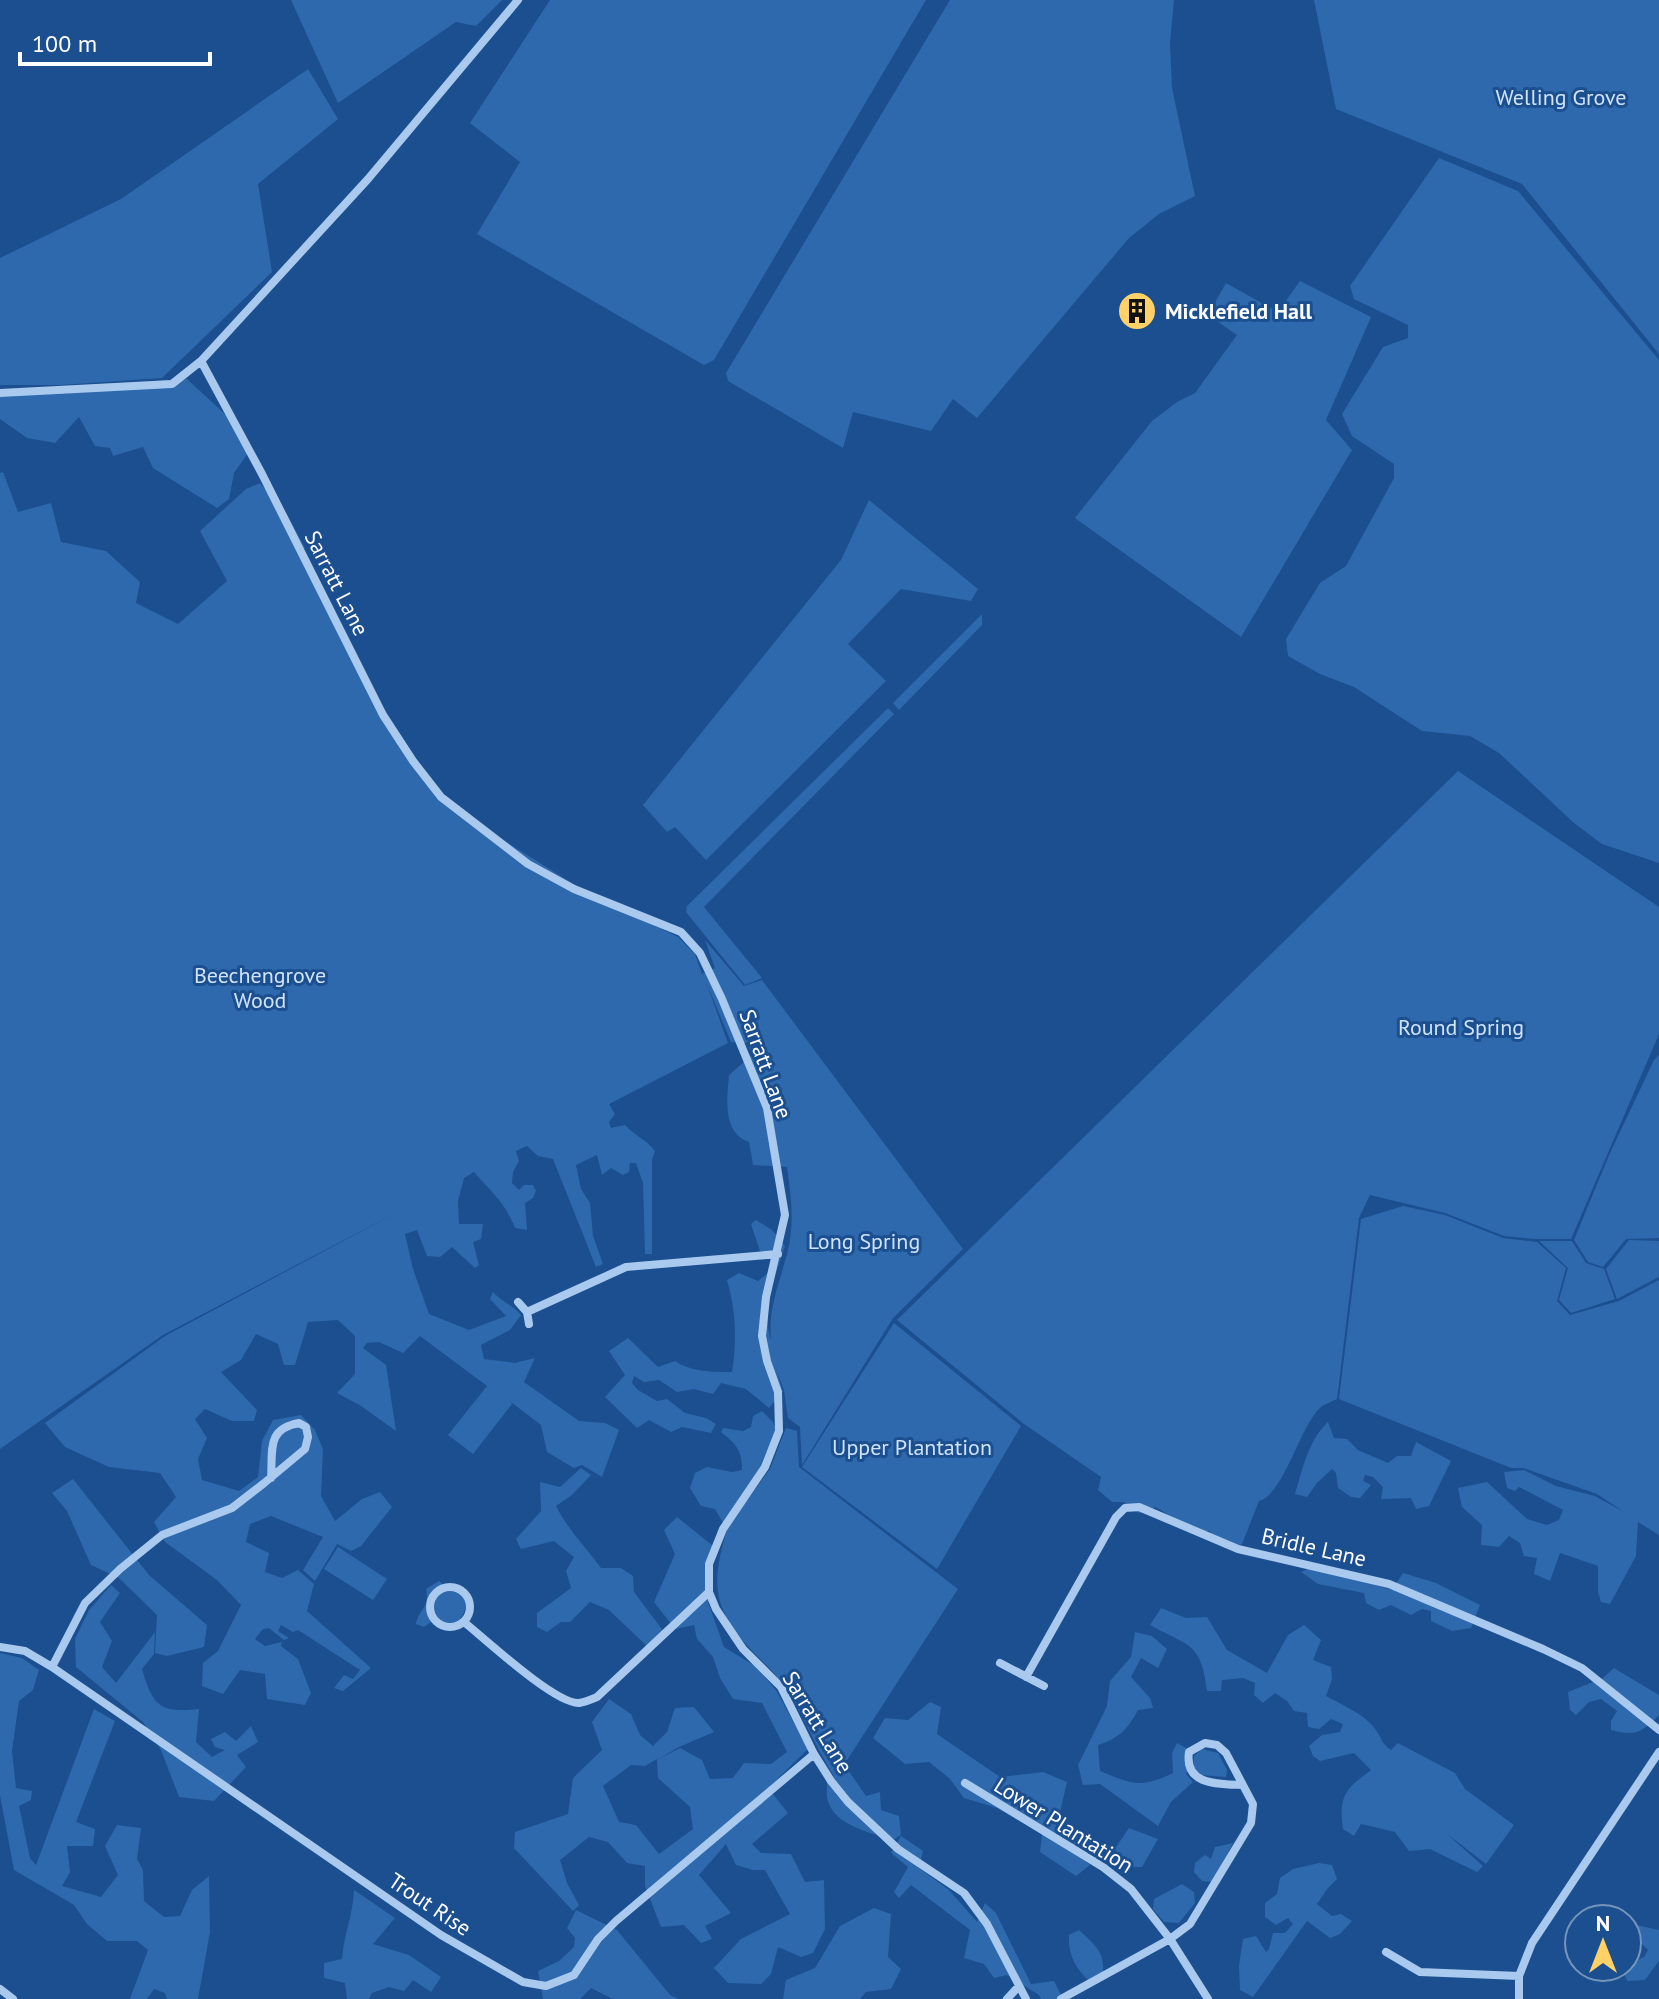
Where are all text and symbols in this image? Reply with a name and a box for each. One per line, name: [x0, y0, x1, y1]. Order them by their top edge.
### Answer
scale bar: [20, 16, 210, 66]
text: 100 m: [32, 28, 97, 59]
park label: Welling Grove: [1496, 83, 1626, 111]
building icon: Micklefield Hall: [1116, 290, 1158, 332]
place label: Micklefield Hall: [1165, 297, 1312, 325]
street label: Sarratt Lane: [299, 526, 375, 640]
park label: Beechengrove Wood: [194, 961, 326, 1014]
street label: Sarratt Lane: [733, 1006, 799, 1122]
park label: Round Spring: [1398, 1013, 1524, 1041]
park label: Long Spring: [808, 1227, 920, 1255]
park label: Upper Plantation: [832, 1433, 992, 1461]
street label: Bridle Lane: [1259, 1521, 1369, 1573]
street label: Sarratt Lane: [777, 1666, 859, 1778]
street label: Lower Plantation: [989, 1771, 1139, 1879]
street label: Trout Rise: [383, 1866, 477, 1942]
north arrow: [1563, 1903, 1643, 1983]
text: N: [1596, 1909, 1610, 1937]

